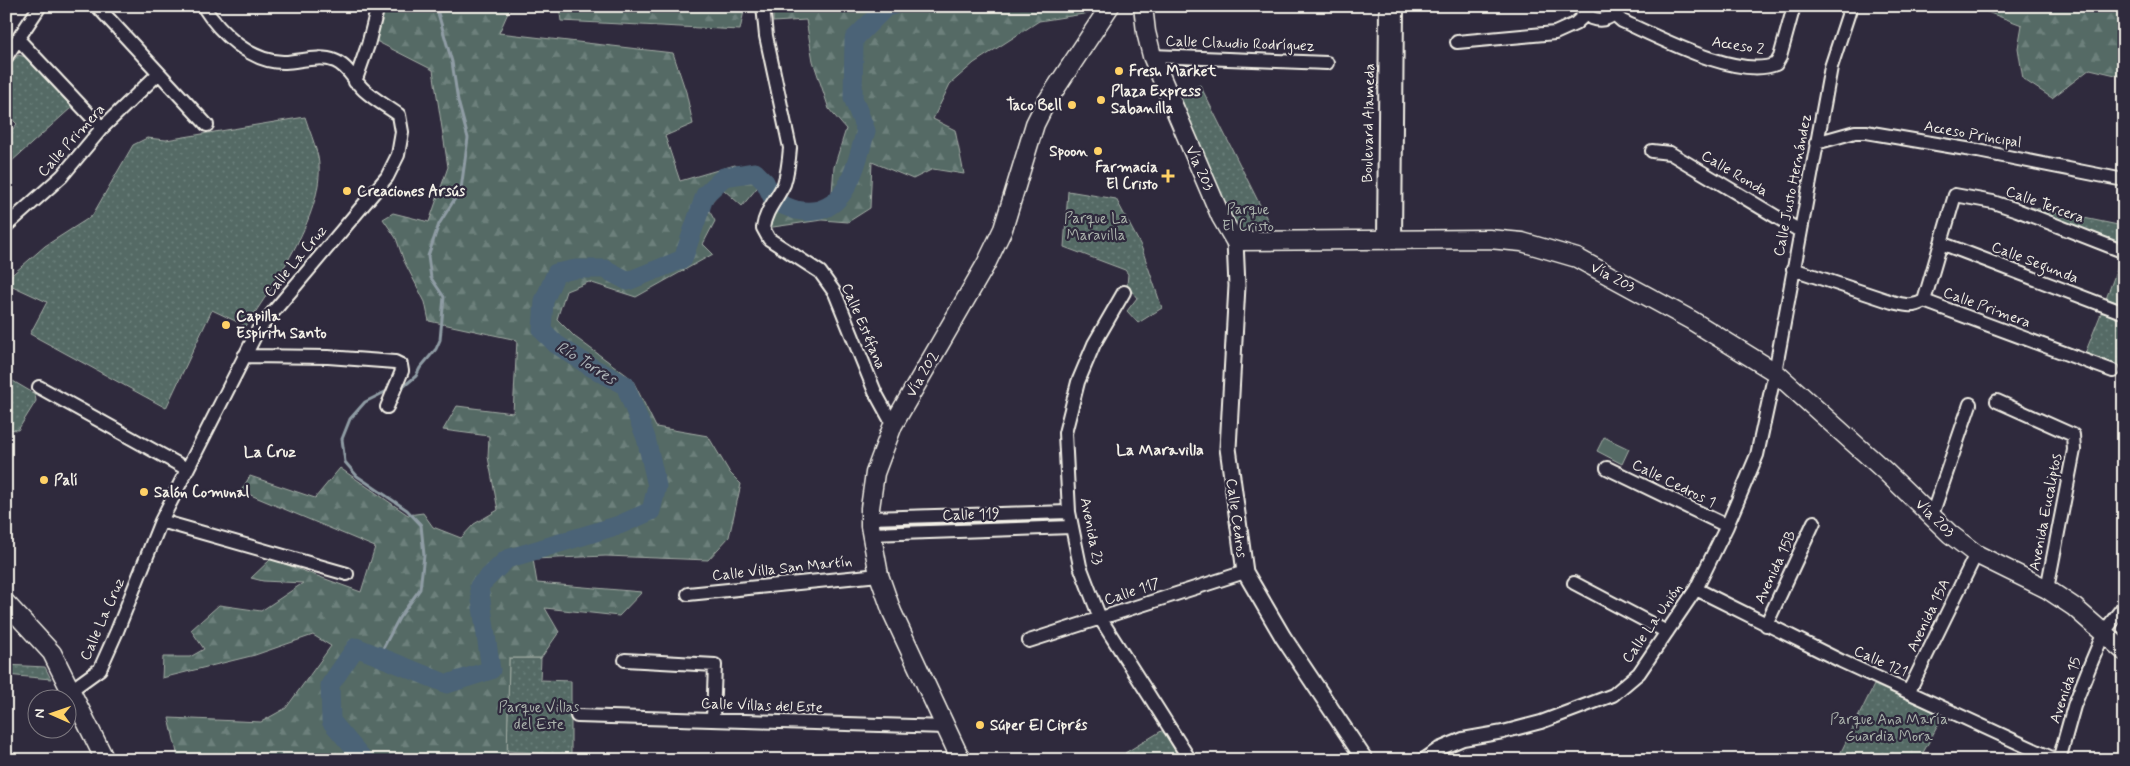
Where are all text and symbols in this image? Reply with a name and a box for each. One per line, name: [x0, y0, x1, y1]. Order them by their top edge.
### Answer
street label: Calle Claudio Rodríguez: [1165, 31, 1315, 57]
street label: Acceso 2: [1710, 32, 1765, 60]
place label: Fresh Market: [1129, 62, 1217, 82]
street label: Boulevard Alameda: [1358, 63, 1380, 183]
marker: Fresh Market: [1113, 65, 1125, 77]
place label: Plaza Express Sabanilla: [1111, 82, 1201, 119]
marker: Plaza Express Sabanilla: [1095, 94, 1107, 106]
place label: Taco Bell: [1006, 96, 1062, 116]
marker: Taco Bell: [1066, 99, 1078, 111]
street label: Calle Primera: [34, 100, 110, 181]
street label: Calle Justo Hernández: [1769, 112, 1817, 258]
street label: Acceso Principal: [1922, 117, 2023, 153]
place label: Spoon: [1049, 142, 1088, 162]
street label: Vía 203: [1180, 143, 1218, 194]
marker: Spoon: [1092, 145, 1104, 157]
street label: Calle Ronda: [1697, 146, 1772, 202]
place label: Farmacia El Cristo: [1095, 158, 1159, 195]
marker: Farmacia El Cristo: [1162, 170, 1174, 182]
place label: Creaciones Arsús: [357, 182, 466, 202]
street label: Calle Tercera: [2003, 182, 2087, 228]
marker: Creaciones Arsús: [341, 185, 353, 197]
park label: Parque El Cristo: [1222, 200, 1274, 237]
park label: Parque La Maravilla: [1064, 209, 1128, 246]
street label: Calle La Cruz: [260, 221, 332, 302]
street label: Calle Segunda: [1988, 237, 2081, 290]
street label: Vía 203: [1587, 258, 1638, 298]
street label: Calle Estéfana: [836, 280, 890, 372]
street label: Calle Primera: [1940, 283, 2033, 333]
place label: Capilla Espíritu Santo: [236, 307, 327, 344]
marker: Capilla Espíritu Santo: [220, 319, 232, 331]
water label: Río Torres: [552, 337, 622, 391]
street label: Vía 202: [902, 348, 944, 401]
district label: La Maravilla: [1116, 440, 1204, 461]
district label: La Cruz: [244, 442, 296, 463]
street label: Avenida Eucaliptos: [2025, 452, 2067, 573]
street label: Calle Cedros 1: [1628, 455, 1719, 513]
place label: Palí: [54, 471, 78, 491]
marker: Palí: [38, 474, 50, 486]
street label: Calle Cedros: [1221, 477, 1252, 560]
place label: Salón Comunal: [154, 483, 250, 503]
marker: Salón Comunal: [138, 486, 150, 498]
street label: Vía 203: [1910, 495, 1958, 542]
street label: Avenida 23: [1075, 496, 1107, 567]
street label: Calle 119: [942, 504, 1000, 526]
street label: Avenida 15B: [1750, 528, 1802, 607]
street label: Calle Villa San Martín: [711, 552, 853, 586]
street label: Calle 117: [1102, 574, 1163, 610]
street label: Calle La Cruz: [76, 575, 130, 664]
street label: Avenida 15A: [1903, 576, 1955, 655]
street label: Calle La Unión: [1618, 580, 1688, 668]
street label: Calle 121: [1851, 641, 1911, 683]
street label: Avenida 15: [2045, 654, 2087, 726]
north arrow: [28, 688, 78, 738]
street label: Calle Villas del Este: [700, 694, 823, 718]
park label: Parque Villas del Este: [499, 698, 580, 735]
text: N: [31, 709, 49, 719]
park label: Parque Ana María Guardia Mora: [1830, 710, 1948, 747]
place label: Súper El Ciprés: [990, 716, 1088, 736]
marker: Súper El Ciprés: [974, 719, 986, 731]

